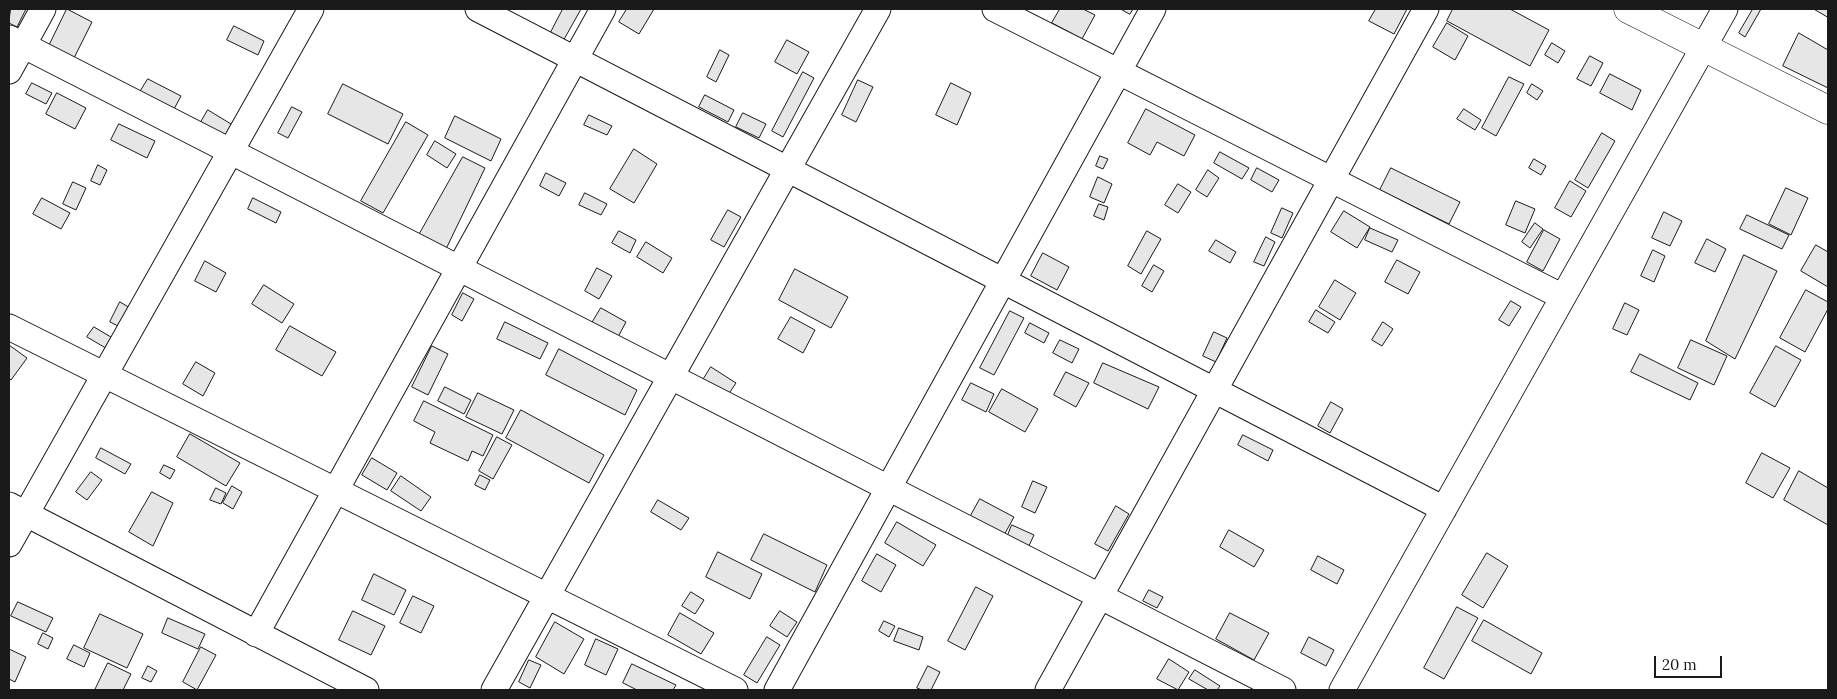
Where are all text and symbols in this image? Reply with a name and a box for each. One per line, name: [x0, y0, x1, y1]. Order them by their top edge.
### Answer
scale bar: [1657, 646, 1724, 678]
text: 20 m: [1662, 655, 1697, 674]

